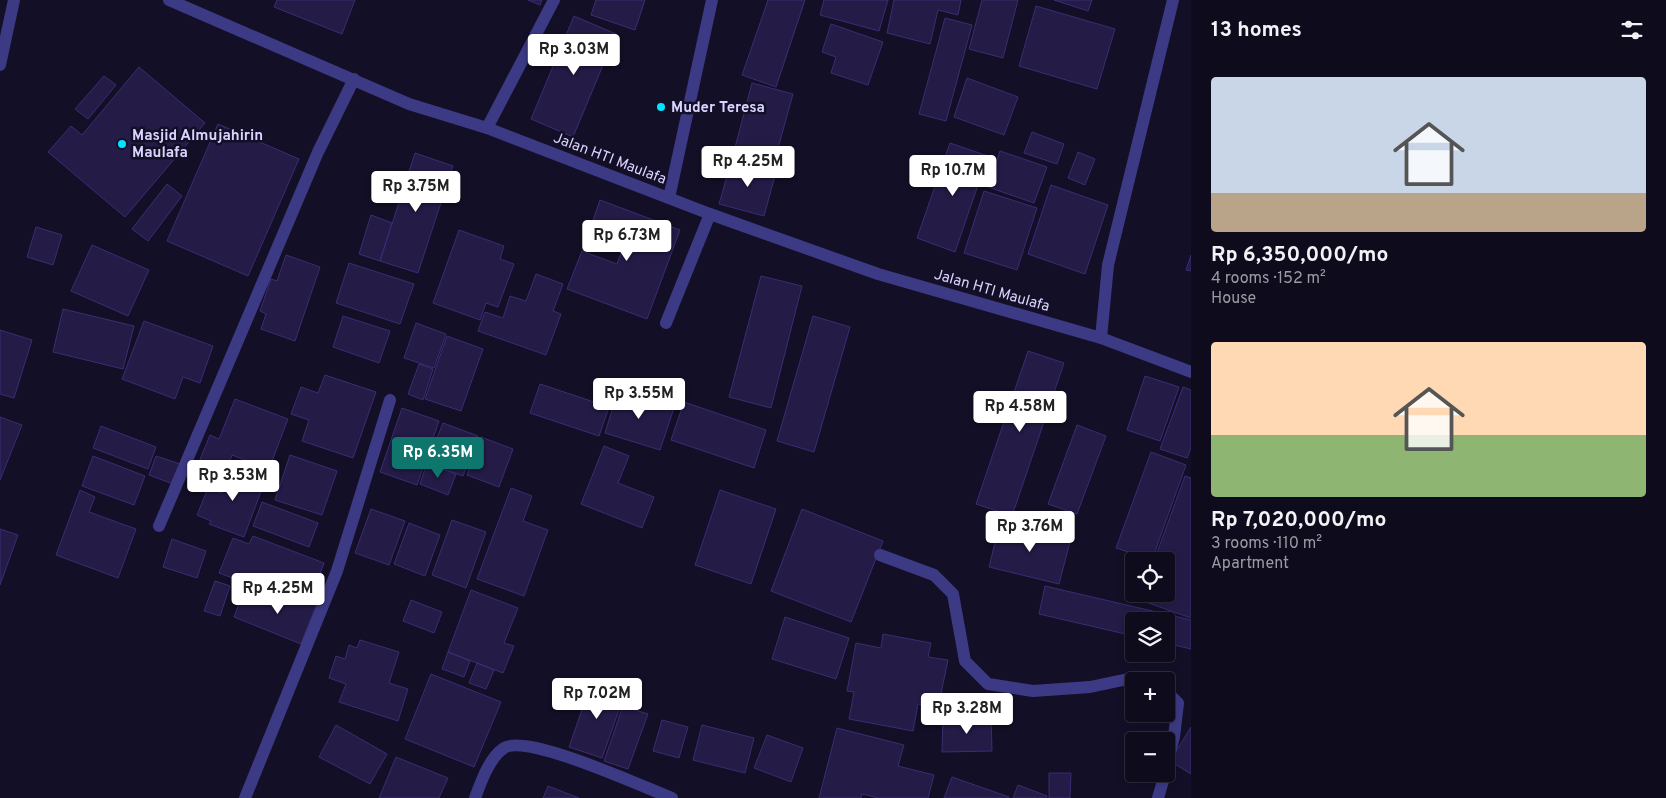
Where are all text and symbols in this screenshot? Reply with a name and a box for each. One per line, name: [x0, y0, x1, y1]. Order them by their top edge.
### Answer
icon: filters: [1618, 16, 1646, 44]
text: 13 homes: [1211, 17, 1302, 44]
pin: Rp 3.03M: [522, 34, 626, 76]
text: Rp 3.03M: [539, 40, 609, 60]
place label: Muder Teresa: [671, 99, 765, 118]
marker: Muder Teresa: [655, 101, 667, 113]
icon: home: [1384, 109, 1474, 199]
place label: Masjid Almujahirin Maulafa: [132, 127, 263, 163]
street label: Jalan HTI Maulafa: [550, 129, 669, 190]
marker: Masjid Almujahirin Maulafa: [116, 138, 128, 150]
pin: Rp 4.25M: [696, 146, 800, 188]
text: Rp 4.25M: [713, 152, 783, 172]
pin: Rp 10.7M: [901, 154, 1005, 197]
text: Rp 10.7M: [920, 161, 986, 181]
pin: Rp 3.75M: [364, 170, 468, 213]
text: Rp 3.75M: [382, 177, 450, 197]
pin: Rp 6.73M: [575, 220, 679, 262]
text: Rp 6.73M: [593, 226, 661, 246]
text: Rp 6,350,000/mo: [1211, 242, 1388, 269]
street label: Jalan HTI Maulafa: [931, 266, 1052, 317]
text: 4 rooms · 152 m²: [1211, 269, 1326, 289]
text: House: [1211, 289, 1256, 309]
icon: home: [1384, 374, 1474, 464]
pin: Rp 3.55M: [587, 378, 691, 420]
text: Rp 3.55M: [604, 384, 674, 404]
pin: Rp 4.58M: [968, 390, 1072, 433]
text: Rp 4.58M: [984, 397, 1056, 417]
pin: Rp 6.35M: [386, 436, 490, 479]
text: Rp 6.35M: [403, 443, 473, 463]
pin: Rp 3.53M: [181, 460, 285, 502]
text: Rp 3.53M: [198, 466, 268, 486]
text: Rp 7,020,000/mo: [1211, 507, 1386, 534]
pin: Rp 3.76M: [978, 510, 1082, 553]
text: Rp 3.76M: [997, 517, 1063, 537]
text: 3 rooms · 110 m²: [1211, 534, 1322, 554]
map controls: [1125, 552, 1175, 782]
button: locate: [1125, 552, 1175, 602]
text: Apartment: [1211, 554, 1289, 574]
pin: Rp 4.25M: [226, 572, 330, 615]
text: Rp 4.25M: [243, 579, 313, 599]
button: layers: [1125, 612, 1175, 662]
button: +: [1125, 672, 1175, 722]
pin: Rp 7.02M: [545, 678, 649, 720]
text: Rp 7.02M: [563, 684, 631, 704]
pin: Rp 3.28M: [915, 692, 1019, 735]
text: Rp 3.28M: [932, 699, 1002, 719]
button: −: [1125, 732, 1175, 782]

